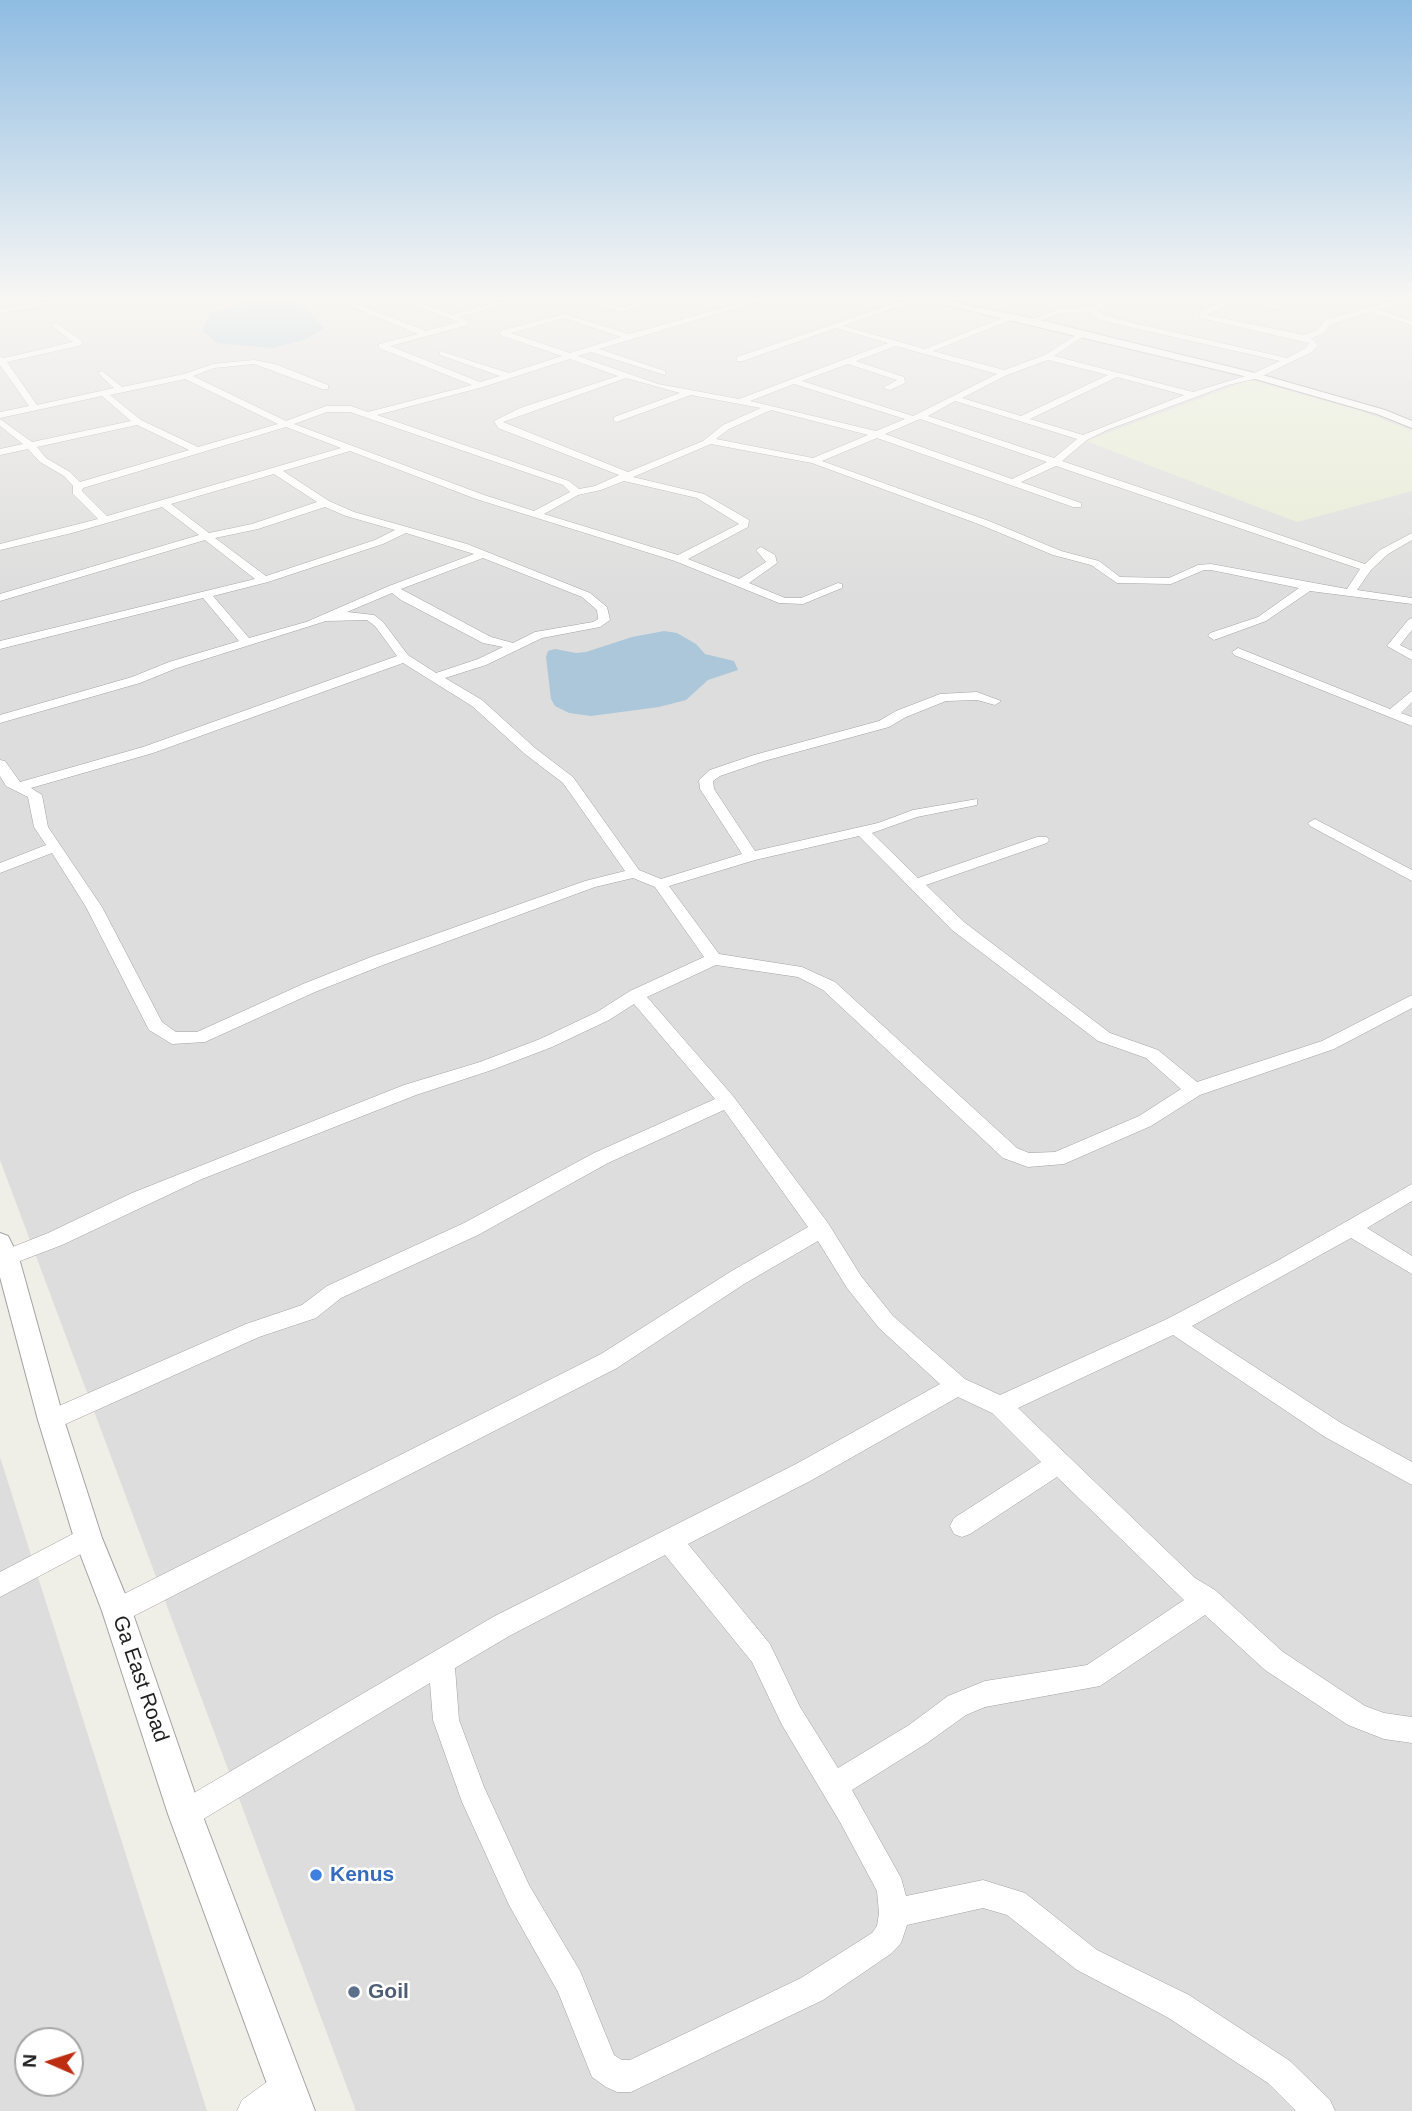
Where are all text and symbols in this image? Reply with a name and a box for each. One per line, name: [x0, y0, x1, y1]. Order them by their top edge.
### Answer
street label: Ga East Road: [107, 1613, 173, 1745]
place label: Kenus: [330, 1862, 394, 1888]
marker: Kenus: [308, 1867, 324, 1883]
place label: Goil: [368, 1979, 409, 2005]
marker: Goil: [346, 1984, 362, 2000]
north arrow: [14, 2027, 84, 2097]
text: N: [19, 2054, 40, 2068]

